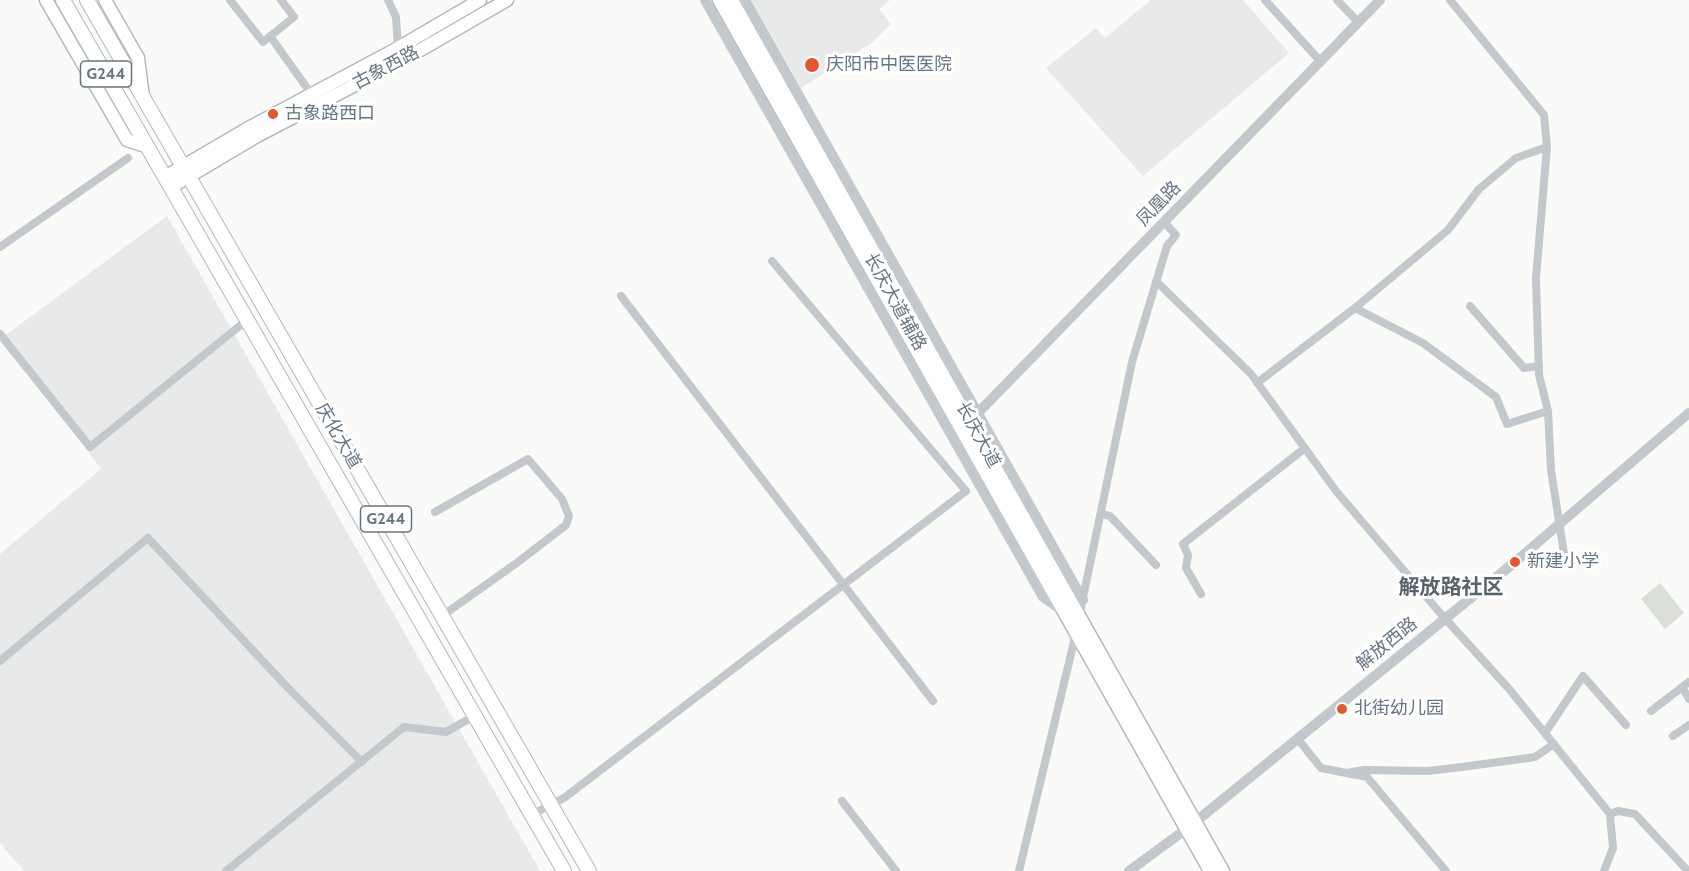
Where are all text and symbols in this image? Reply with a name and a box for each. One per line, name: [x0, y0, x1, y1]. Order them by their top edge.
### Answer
street label: 古象西路: [349, 42, 423, 94]
place label: 庆阳市中医医院: [826, 54, 952, 76]
marker: 庆阳市中医医院: [803, 56, 821, 74]
road number: G244: [80, 61, 132, 87]
place label: 古象路西口: [285, 103, 375, 125]
marker: 古象路西口: [266, 107, 280, 121]
street label: 凤凰路: [1132, 177, 1186, 231]
street label: 长庆大道辅路: [859, 250, 931, 354]
street label: 长庆大道: [951, 398, 1005, 472]
street label: 庆化大道: [311, 399, 365, 473]
road number: G244: [360, 506, 412, 532]
place label: 新建小学: [1527, 551, 1599, 573]
marker: 新建小学: [1508, 555, 1522, 569]
district label: 解放路社区: [1399, 575, 1503, 601]
street label: 解放西路: [1352, 613, 1422, 675]
place label: 北街幼儿园: [1354, 698, 1444, 720]
marker: 北街幼儿园: [1335, 702, 1349, 716]

